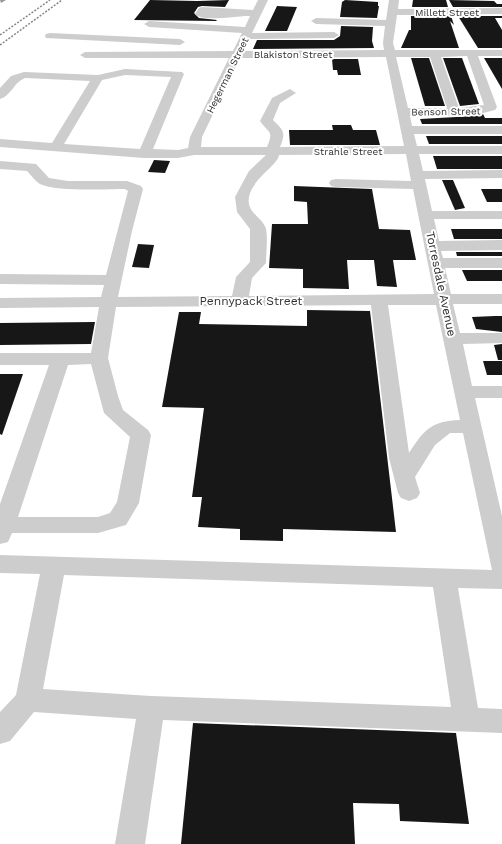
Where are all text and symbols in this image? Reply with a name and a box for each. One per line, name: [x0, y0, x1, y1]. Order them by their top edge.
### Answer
street label: Millett Street: [415, 7, 480, 18]
street label: Hegerman Street: [204, 35, 251, 115]
street label: Blakiston Street: [254, 49, 333, 60]
street label: Benson Street: [411, 105, 482, 118]
street label: Strahle Street: [314, 146, 383, 157]
street label: Torresdale Avenue: [423, 230, 459, 338]
street label: Pennypack Street: [200, 294, 302, 308]

